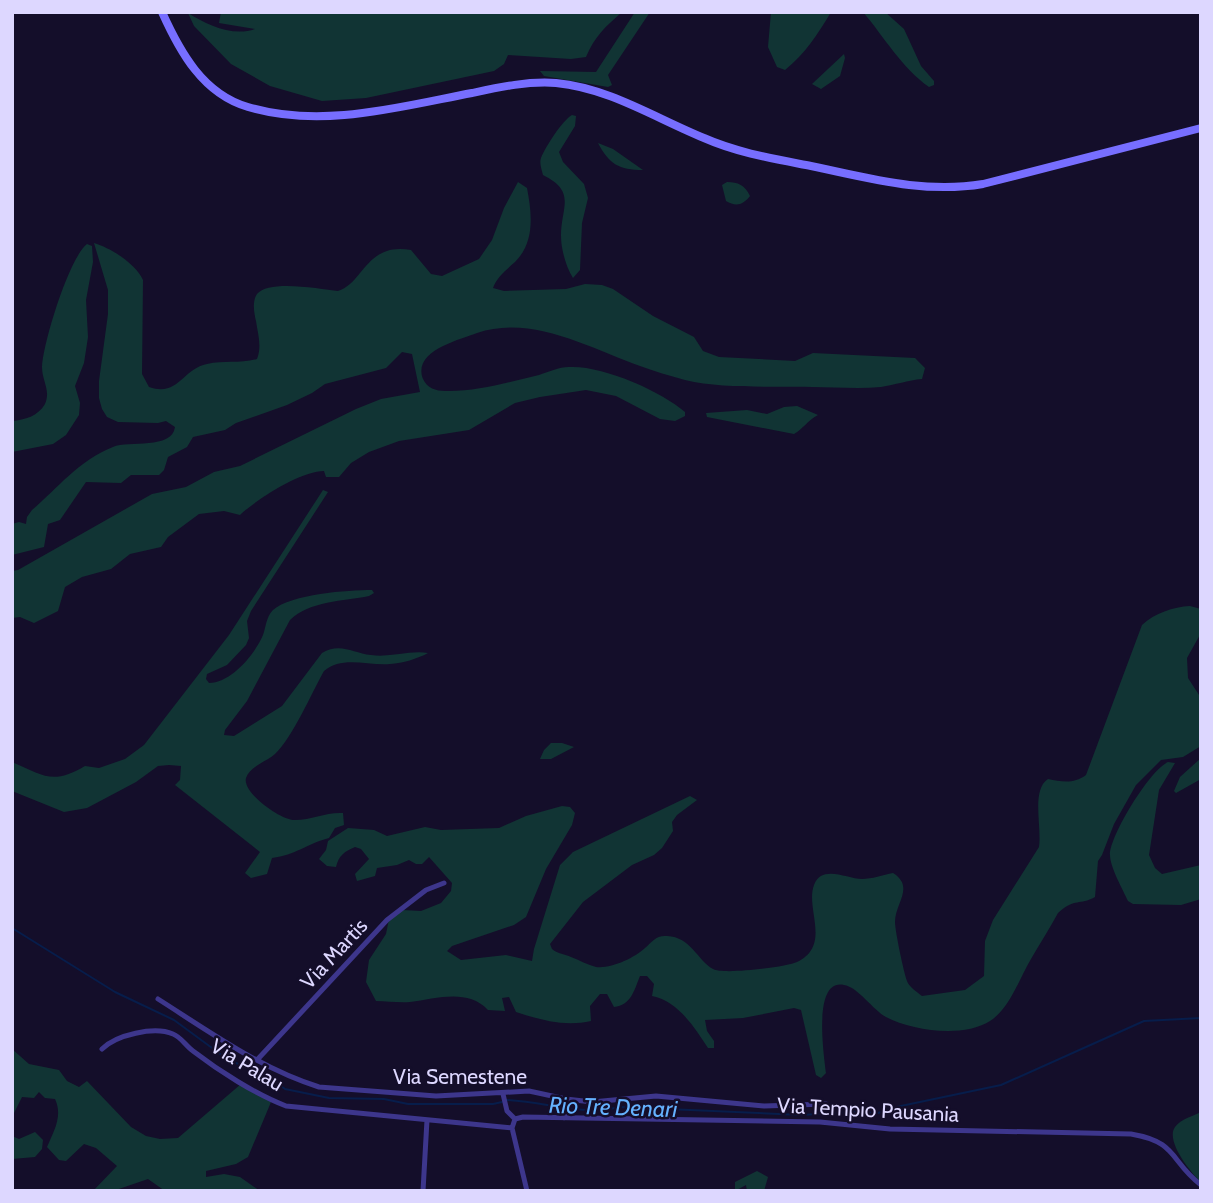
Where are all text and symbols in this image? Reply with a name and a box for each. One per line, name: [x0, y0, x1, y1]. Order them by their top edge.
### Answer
street label: Via Martis: [295, 913, 373, 994]
street label: Via Palau: [206, 1033, 288, 1096]
street label: Via Semestene: [393, 1064, 527, 1089]
water label: Rio Tre Denari: [548, 1091, 679, 1123]
street label: Via Tempio Pausania: [777, 1092, 960, 1127]

